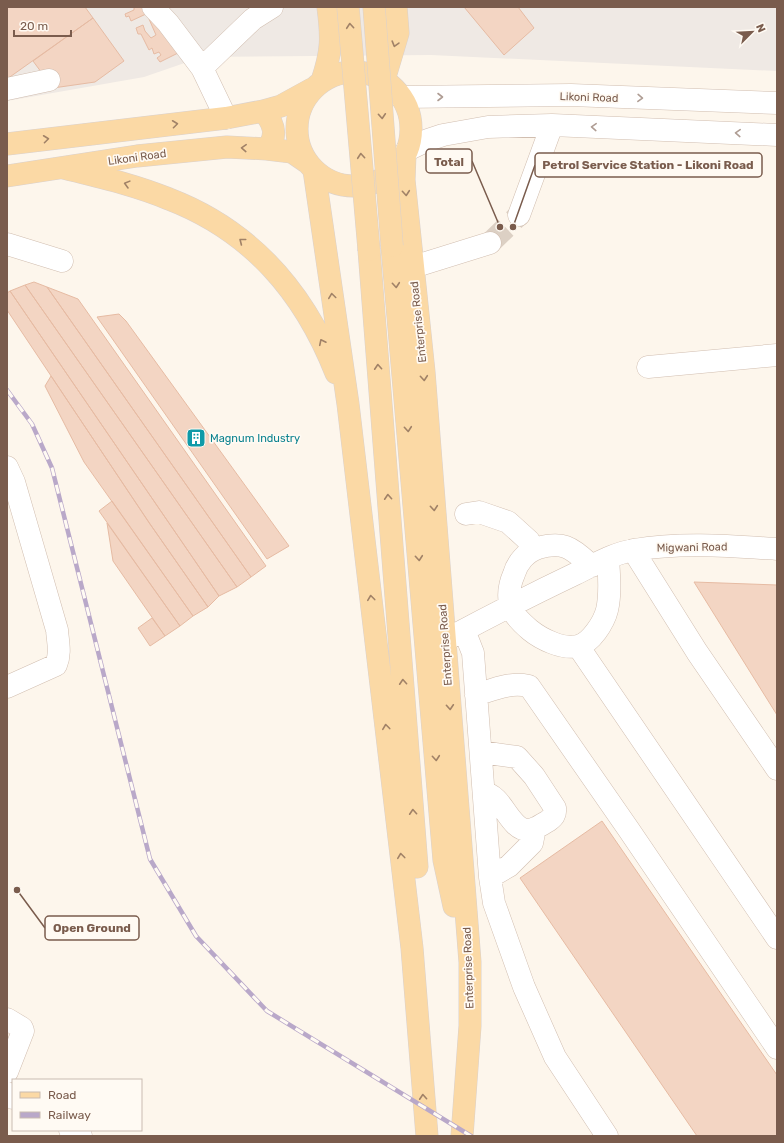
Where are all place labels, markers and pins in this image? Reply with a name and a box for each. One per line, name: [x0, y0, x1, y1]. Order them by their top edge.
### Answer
callout: Total: [426, 149, 472, 173]
callout: Petrol Service Station - Likoni Road: [535, 153, 762, 177]
building icon: Magnum Industry: [185, 427, 207, 449]
place label: Magnum Industry: [210, 432, 300, 445]
callout: Open Ground: [45, 916, 139, 940]

